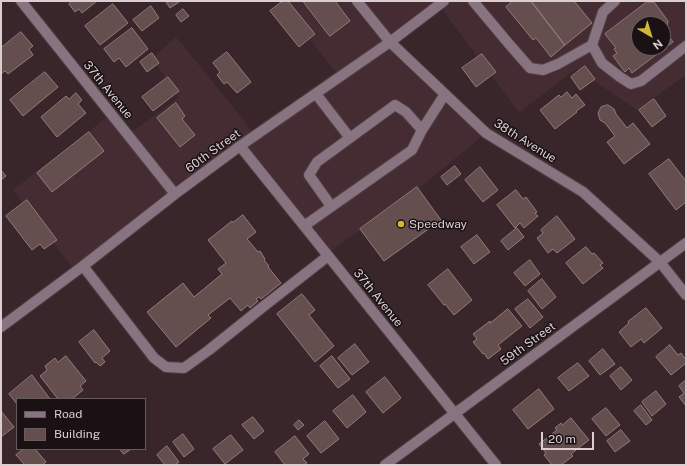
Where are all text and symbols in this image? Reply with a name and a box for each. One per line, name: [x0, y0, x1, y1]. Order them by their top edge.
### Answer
north arrow: [631, 16, 671, 56]
text: N: [651, 37, 665, 52]
street label: 37th Avenue: [80, 58, 136, 122]
street label: 38th Avenue: [491, 116, 559, 166]
street label: 60th Street: [183, 126, 243, 176]
place label: Speedway: [409, 217, 467, 231]
marker: Speedway: [396, 219, 406, 229]
street label: 37th Avenue: [350, 266, 406, 330]
street label: 59th Street: [498, 319, 558, 369]
legend: [16, 398, 146, 450]
text: Road: [54, 407, 82, 421]
scale bar: [543, 424, 596, 450]
text: Building: [54, 427, 100, 441]
text: 20 m: [548, 432, 576, 446]

